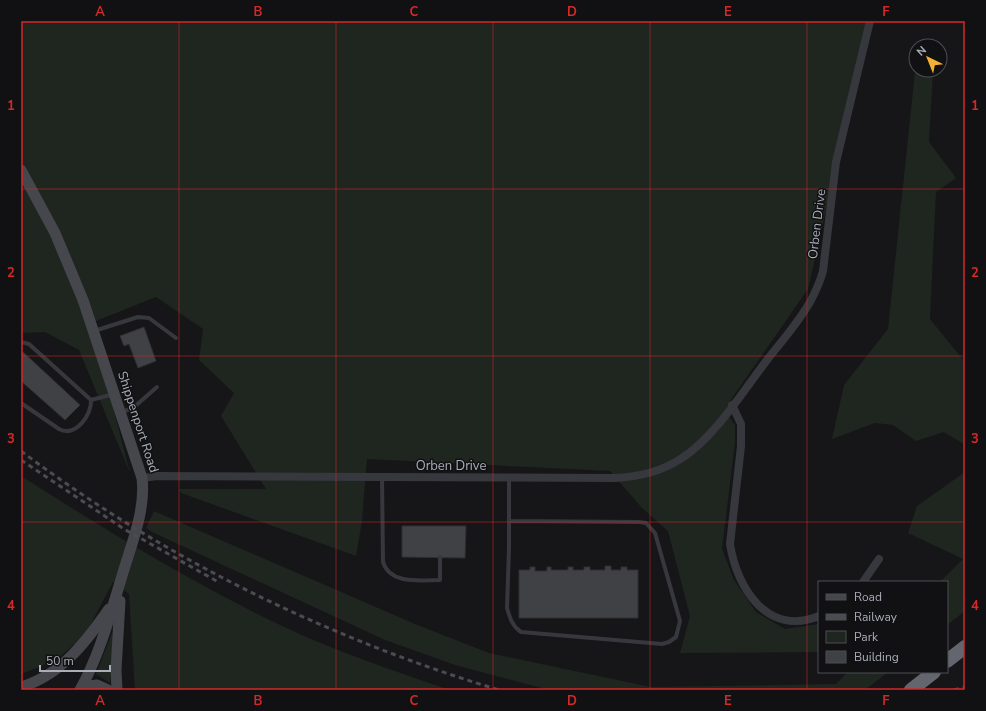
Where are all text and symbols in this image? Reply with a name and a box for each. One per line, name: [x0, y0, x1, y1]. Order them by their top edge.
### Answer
text: A: [95, 3, 105, 21]
text: B: [254, 3, 263, 21]
text: C: [410, 3, 419, 21]
text: D: [567, 3, 577, 21]
text: E: [724, 3, 732, 21]
text: F: [882, 3, 890, 21]
north arrow: [908, 38, 948, 78]
text: N: [913, 43, 930, 59]
text: 1: [7, 97, 15, 115]
text: 1: [971, 97, 979, 115]
street label: Orben Drive: [804, 188, 830, 260]
text: 2: [7, 264, 15, 282]
text: 2: [971, 264, 979, 282]
street label: Shippenport Road: [113, 369, 163, 475]
text: 3: [7, 430, 15, 448]
text: 3: [971, 430, 979, 448]
street label: Orben Drive: [416, 457, 486, 475]
legend: [818, 581, 948, 673]
text: Road: [854, 589, 882, 605]
text: 4: [7, 597, 15, 615]
text: 4: [971, 597, 979, 615]
text: Railway: [854, 609, 898, 625]
text: Park: [854, 629, 879, 645]
scale bar: [40, 647, 110, 673]
text: Building: [854, 649, 899, 665]
text: 50 m: [46, 653, 74, 669]
text: A: [95, 692, 105, 710]
text: B: [254, 692, 263, 710]
text: C: [410, 692, 419, 710]
text: D: [567, 692, 577, 710]
text: E: [724, 692, 732, 710]
text: F: [882, 692, 890, 710]

